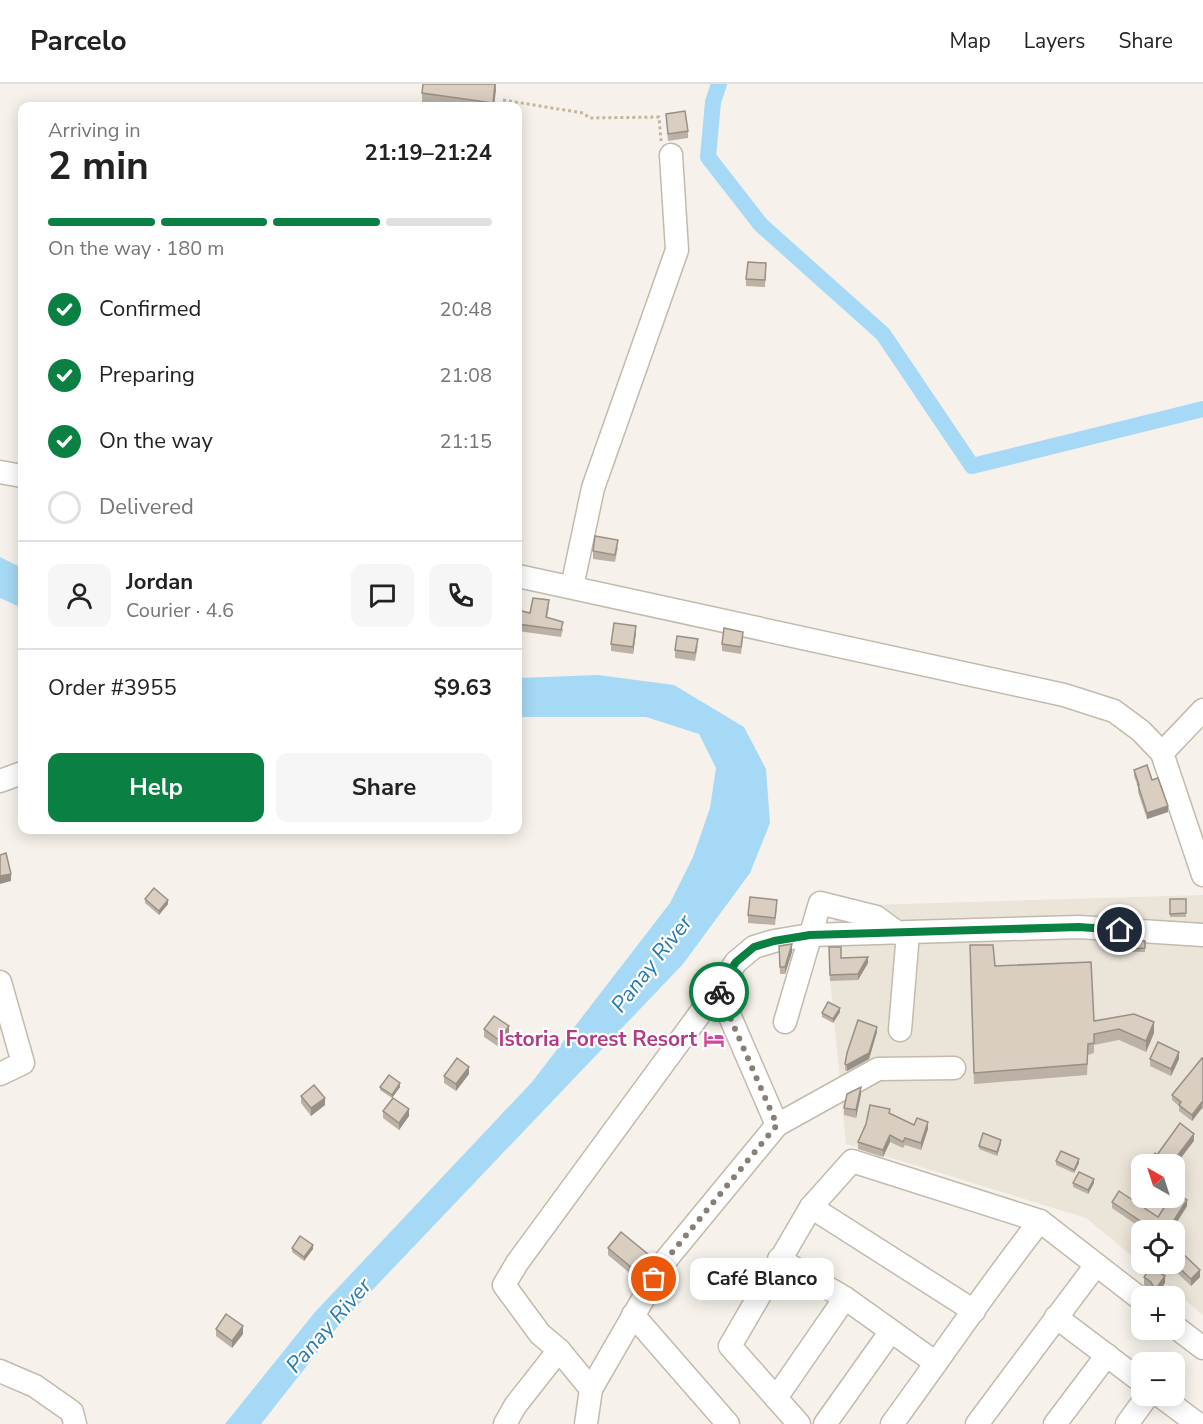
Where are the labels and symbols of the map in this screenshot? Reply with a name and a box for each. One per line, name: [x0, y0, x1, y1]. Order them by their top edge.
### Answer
pin: [1094, 904, 1145, 955]
water label: Panay River: [604, 908, 700, 1019]
courier: [689, 962, 749, 1022]
place label: Istoria Forest Resort: [499, 1025, 698, 1053]
hotel icon: Istoria Forest Resort: [702, 1027, 726, 1051]
north arrow: [1131, 1154, 1185, 1208]
pin: [628, 1253, 679, 1304]
callout: Café Blanco: [690, 1258, 834, 1300]
water label: Panay River: [279, 1271, 379, 1380]

